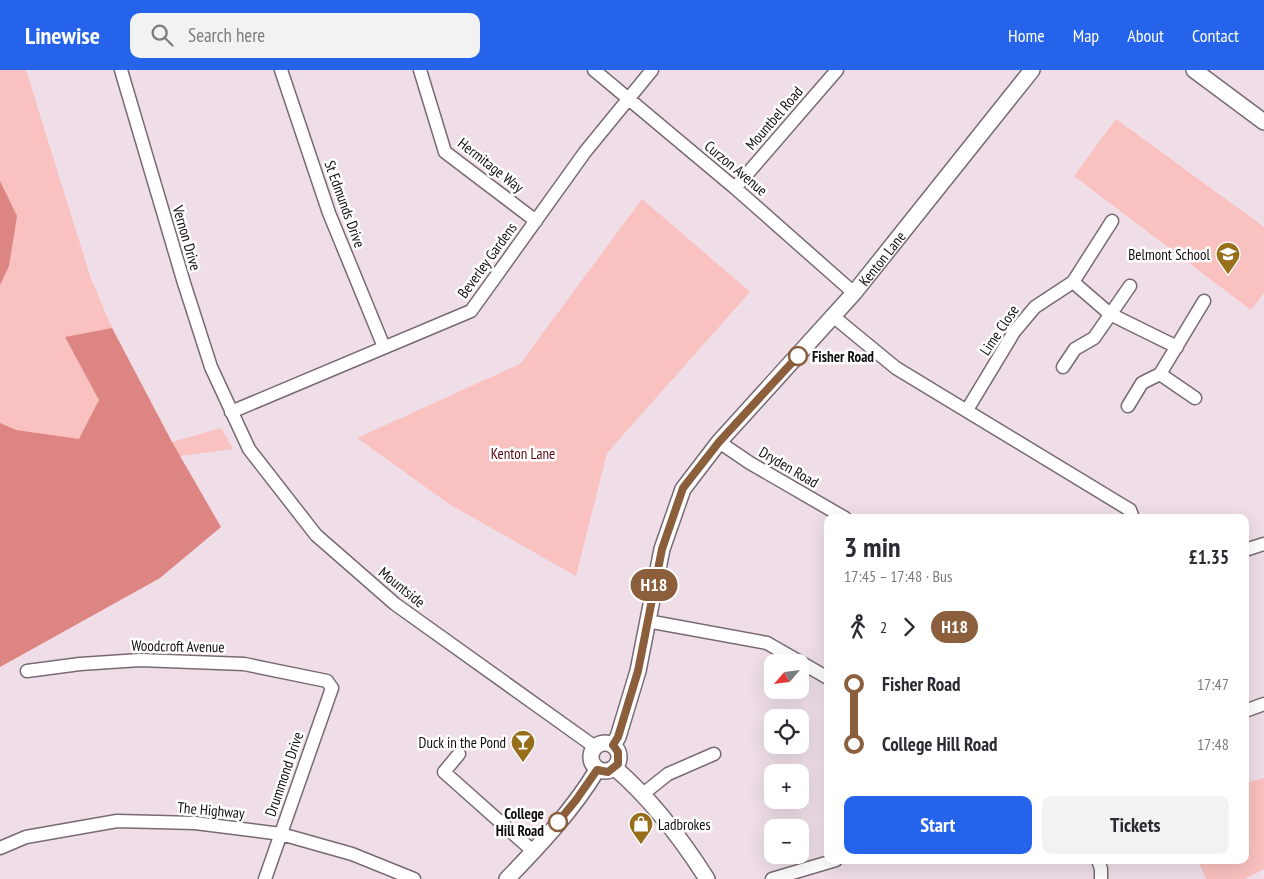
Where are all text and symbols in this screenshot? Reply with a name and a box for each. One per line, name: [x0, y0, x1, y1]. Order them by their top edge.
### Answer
search box: [130, 13, 480, 58]
text: Linewise: [25, 20, 100, 51]
icon: search: [148, 21, 176, 49]
text: Search here: [188, 23, 265, 47]
text: Home: [1008, 24, 1045, 47]
text: Map: [1073, 24, 1099, 47]
text: About: [1127, 24, 1164, 47]
text: Contact: [1192, 24, 1239, 47]
street label: Mountbel Road: [741, 82, 807, 154]
street label: Hermitage Way: [454, 133, 528, 197]
street label: Curzon Avenue: [701, 136, 771, 200]
street label: St Edmunds Drive: [320, 158, 370, 250]
street label: Vernon Drive: [168, 202, 205, 273]
street label: Beverley Gardens: [453, 218, 521, 302]
street label: Kenton Lane: [854, 227, 909, 289]
school or university icon: Belmont School: [1215, 241, 1241, 275]
place label: Belmont School: [1128, 245, 1210, 264]
street label: Lime Close: [975, 301, 1023, 359]
marker: Fisher Road: [788, 346, 808, 366]
place label: Fisher Road: [812, 347, 874, 366]
street label: Dryden Road: [756, 442, 822, 492]
park label: Kenton Lane: [491, 444, 555, 463]
text: 3 min: [844, 528, 901, 565]
text: £1.35: [1189, 545, 1229, 569]
street label: Mountside: [375, 563, 429, 611]
text: 17:45 – 17:48 · Bus: [844, 566, 952, 586]
line badge: H18: [625, 569, 683, 601]
text: H18: [641, 573, 667, 596]
icon: walk: [844, 613, 872, 641]
icon: forward: [895, 613, 923, 641]
text: H18: [941, 615, 968, 638]
text: 2: [880, 617, 887, 637]
street label: Woodcroft Avenue: [131, 636, 225, 656]
north arrow: [764, 654, 809, 699]
map controls: [764, 654, 809, 864]
text: Fisher Road: [882, 672, 961, 696]
text: 17:47: [1197, 674, 1229, 694]
button: locate: [764, 709, 809, 754]
street label: Drummond Drive: [261, 729, 307, 819]
bar icon: Duck in the Pond: [510, 729, 536, 763]
text: College Hill Road: [882, 732, 997, 756]
place label: Duck in the Pond: [419, 733, 506, 752]
text: 17:48: [1197, 734, 1229, 754]
button: +: [764, 764, 809, 809]
button: Start: [844, 796, 1032, 854]
button: Tickets: [1042, 796, 1229, 854]
street label: The Highway: [177, 798, 246, 822]
place label: College Hill Road: [496, 804, 544, 840]
shop icon: Ladbrokes: [628, 811, 654, 845]
marker: College Hill Road: [548, 812, 568, 832]
place label: Ladbrokes: [658, 815, 711, 834]
button: −: [764, 819, 809, 864]

